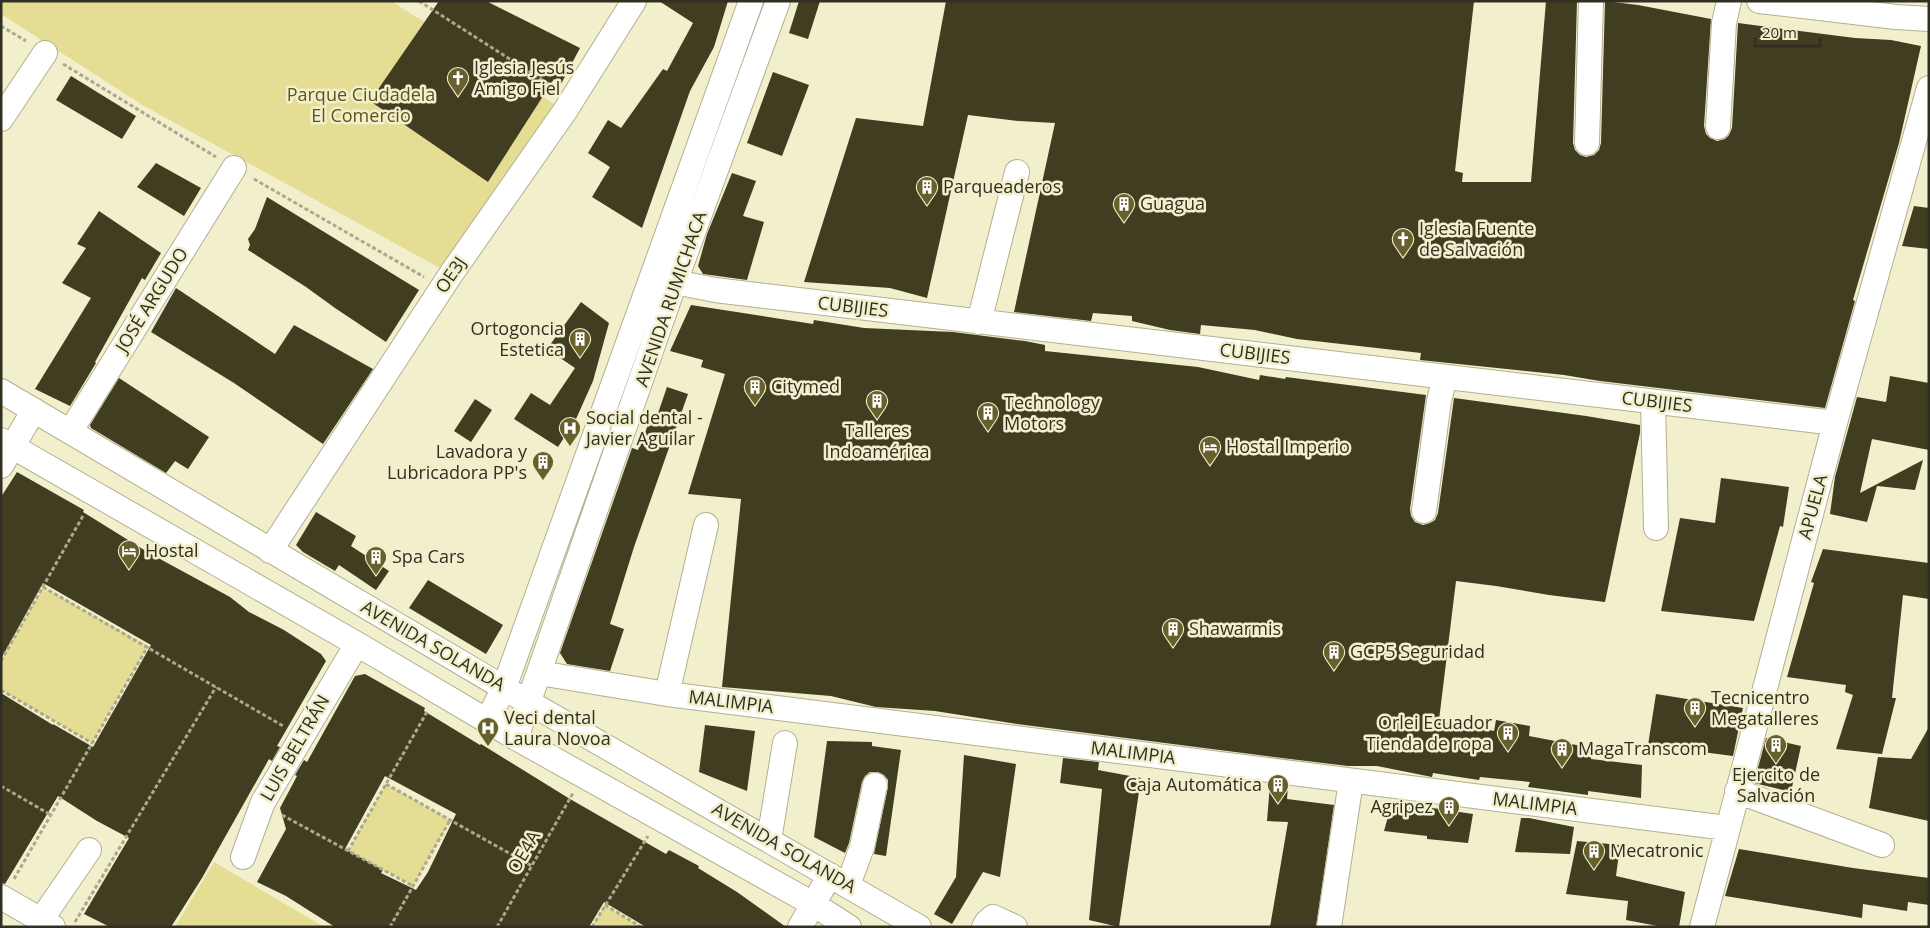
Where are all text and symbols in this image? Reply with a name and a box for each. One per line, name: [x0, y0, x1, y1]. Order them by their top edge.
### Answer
scale bar: [1755, 15, 1820, 47]
text: 20 m: [1762, 22, 1797, 42]
place label: Iglesia Jesús Amigo Fiel: [474, 55, 574, 100]
church icon: Iglesia Jesús Amigo Fiel: [446, 66, 470, 97]
park label: Parque Ciudadela El Comercio: [287, 82, 435, 127]
place label: Parqueaderos: [943, 174, 1061, 198]
building icon: Parqueaderos: [915, 175, 939, 206]
place label: Guagua: [1140, 191, 1205, 215]
building icon: Guagua: [1112, 192, 1136, 223]
street label: AVENIDA RUMICHACA: [629, 207, 712, 390]
place label: Iglesia Fuente de Salvación: [1419, 216, 1534, 261]
church icon: Iglesia Fuente de Salvación: [1391, 227, 1415, 258]
street label: JOSÉ ARGUDO: [108, 243, 193, 358]
street label: OE3J: [429, 252, 471, 297]
street label: CUBIJIES: [816, 290, 890, 322]
place label: Ortogoncia Estetica: [471, 316, 564, 361]
building icon: Ortogoncia Estetica: [568, 327, 592, 358]
street label: CUBIJIES: [1218, 337, 1292, 369]
place label: Citymed: [771, 374, 840, 398]
building icon: Citymed: [743, 375, 767, 406]
street label: CUBIJIES: [1620, 385, 1694, 417]
building icon: Talleres Indoamérica: [865, 389, 889, 420]
place label: Technology Motors: [1004, 390, 1101, 435]
building icon: Technology Motors: [976, 401, 1000, 432]
place label: Social dental - Javier Aguilar: [584, 405, 703, 450]
hospital icon: Social dental - Javier Aguilar: [558, 416, 582, 447]
place label: Talleres Indoamérica: [824, 418, 930, 463]
place label: Hostal Imperio: [1226, 434, 1350, 458]
hotel icon: Hostal Imperio: [1198, 435, 1222, 466]
place label: Lavadora y Lubricadora PP's: [387, 439, 528, 484]
building icon: Lavadora y Lubricadora PP's: [531, 450, 555, 481]
street label: APUELA: [1792, 471, 1832, 542]
place label: Hostal: [145, 538, 199, 562]
hotel icon: Hostal: [117, 539, 141, 570]
place label: Spa Cars: [392, 544, 465, 568]
building icon: Spa Cars: [364, 545, 388, 576]
street label: AVENIDA SOLANDA: [357, 594, 510, 696]
place label: Shawarmis: [1189, 616, 1281, 640]
building icon: Shawarmis: [1161, 617, 1185, 648]
place label: GCP5 Seguridad: [1350, 639, 1485, 663]
building icon: GCP5 Seguridad: [1322, 640, 1346, 671]
street label: MALIMPIA: [687, 684, 776, 718]
place label: Tecnicentro Megatalleres: [1711, 685, 1819, 730]
street label: LUIS BELTRÁN: [254, 690, 334, 805]
building icon: Tecnicentro Megatalleres: [1683, 696, 1707, 727]
place label: Veci dental Laura Novoa: [504, 705, 611, 750]
place label: Orlei Ecuador Tienda de ropa: [1366, 710, 1493, 755]
hospital icon: Veci dental Laura Novoa: [476, 716, 500, 747]
building icon: Orlei Ecuador Tienda de ropa: [1496, 721, 1520, 752]
building icon: Ejercito de Salvación: [1764, 733, 1788, 764]
street label: MALIMPIA: [1089, 735, 1178, 769]
place label: MagaTranscom: [1578, 736, 1707, 760]
building icon: MagaTranscom: [1550, 737, 1574, 768]
place label: Ejercito de Salvación: [1732, 762, 1820, 807]
place label: Caja Automática: [1126, 772, 1262, 796]
building icon: Caja Automática: [1266, 773, 1290, 804]
street label: MALIMPIA: [1491, 786, 1580, 820]
place label: Agripez: [1370, 794, 1433, 818]
building icon: Agripez: [1437, 795, 1461, 826]
street label: AVENIDA SOLANDA: [708, 796, 861, 898]
street label: OE4A: [501, 825, 545, 877]
place label: Mecatronic: [1610, 838, 1704, 862]
building icon: Mecatronic: [1582, 839, 1606, 870]

